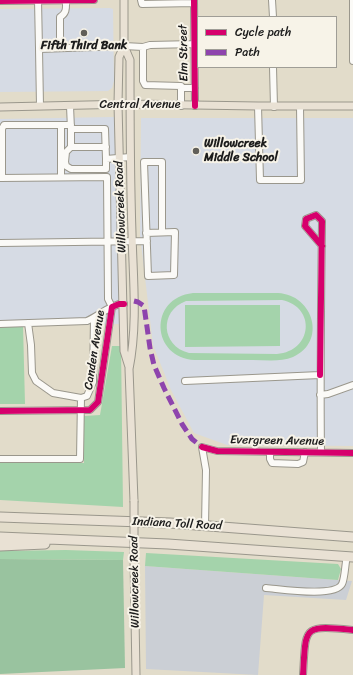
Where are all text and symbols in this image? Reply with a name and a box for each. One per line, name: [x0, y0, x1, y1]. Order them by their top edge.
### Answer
legend: [197, 16, 337, 68]
text: Cycle path: [235, 21, 291, 43]
street label: Elm Street: [176, 24, 192, 82]
marker: Fifth Third Bank: [79, 28, 89, 38]
place label: Fifth Third Bank: [41, 39, 127, 53]
text: Path: [235, 41, 260, 63]
street label: Central Avenue: [99, 98, 181, 112]
place label: Willowcreek Middle School: [204, 137, 278, 165]
marker: Willowcreek Middle School: [191, 146, 201, 156]
street label: Willowcreek Road: [112, 161, 130, 253]
street label: Canden Avenue: [82, 309, 108, 391]
street label: Evergreen Avenue: [230, 433, 324, 449]
street label: Indiana Toll Road: [132, 514, 222, 534]
street label: Willowcreek Road: [127, 536, 143, 628]

